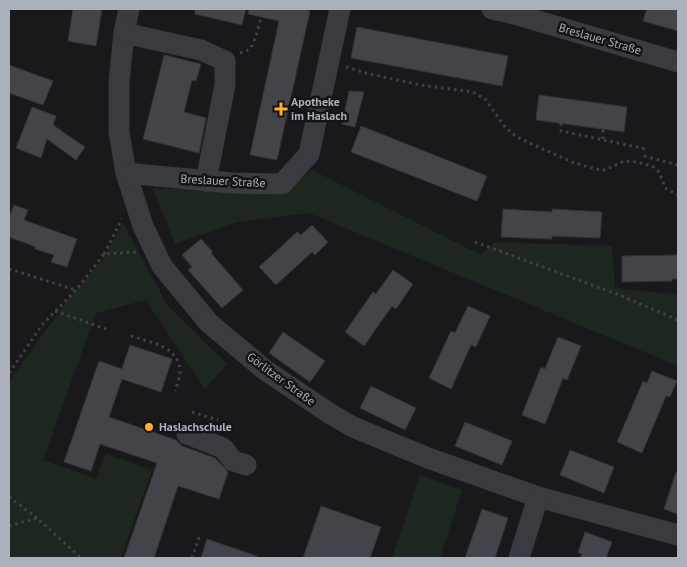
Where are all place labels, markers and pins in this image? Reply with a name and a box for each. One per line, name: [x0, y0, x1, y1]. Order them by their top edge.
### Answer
place label: Apotheke im Haslach: [291, 94, 347, 123]
marker: Apotheke im Haslach: [275, 103, 287, 115]
place label: Haslachschule: [159, 419, 232, 434]
marker: Haslachschule: [143, 421, 155, 433]

